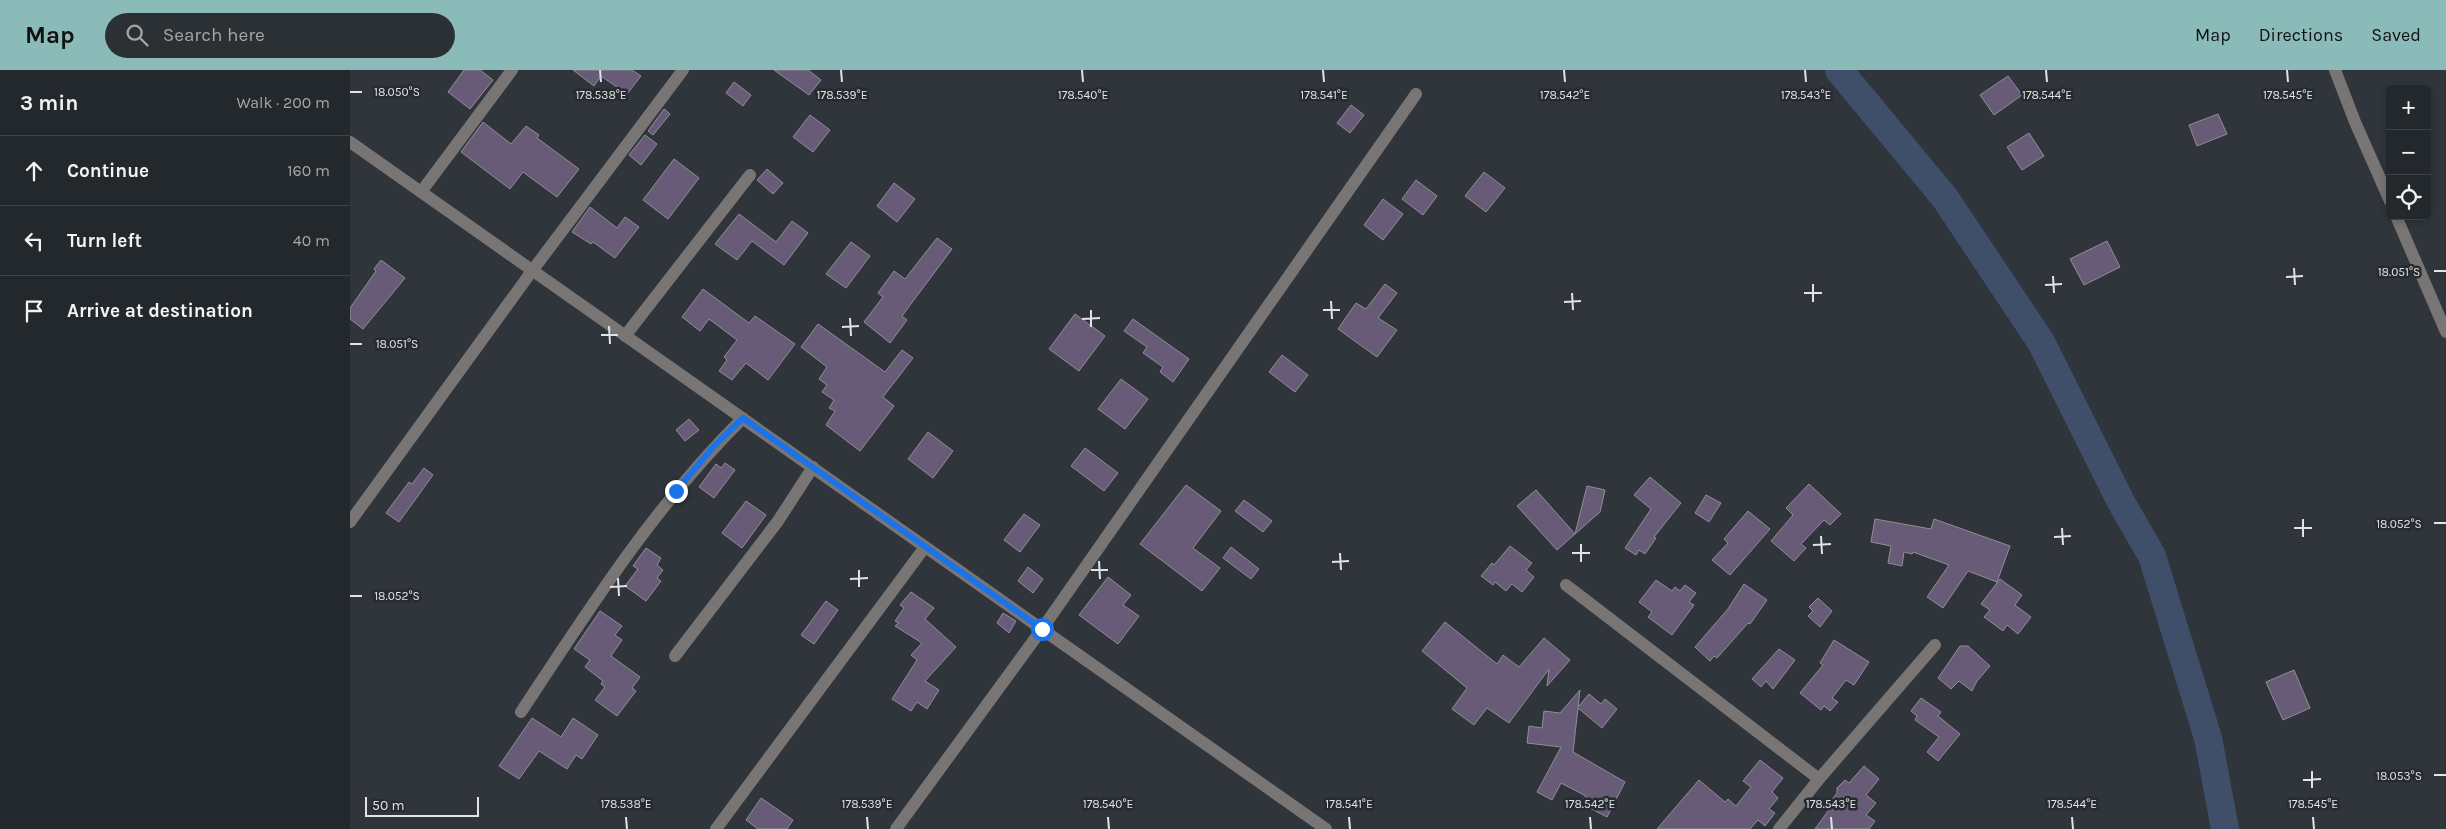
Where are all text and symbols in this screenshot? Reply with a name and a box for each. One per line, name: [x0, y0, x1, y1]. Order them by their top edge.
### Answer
search box: [105, 13, 455, 58]
text: Map: [25, 21, 75, 49]
icon: search: [123, 21, 151, 49]
text: Search here: [163, 24, 265, 46]
text: Map: [2195, 24, 2231, 46]
text: Directions: [2259, 24, 2343, 46]
text: Saved: [2371, 24, 2421, 46]
text: 18.050°S: [374, 85, 420, 99]
map controls: [2386, 85, 2431, 220]
button: +: [2386, 85, 2431, 130]
text: 178.538°E: [575, 88, 627, 102]
text: 178.539°E: [817, 88, 867, 102]
text: 178.540°E: [1058, 88, 1108, 102]
text: 178.541°E: [1300, 88, 1348, 102]
text: 178.542°E: [1540, 88, 1590, 102]
text: 178.543°E: [1781, 88, 1831, 102]
text: 178.544°E: [2022, 88, 2072, 102]
text: 178.545°E: [2263, 88, 2313, 102]
text: 3 min: [20, 91, 78, 115]
text: Walk · 200 m: [236, 93, 330, 112]
button: −: [2386, 130, 2431, 175]
icon: ahead: [20, 157, 48, 185]
text: Continue: [67, 160, 149, 182]
text: 160 m: [287, 161, 330, 180]
button: locate: [2386, 175, 2431, 220]
icon: left: [20, 227, 48, 255]
text: Turn left: [67, 230, 142, 252]
text: 40 m: [293, 231, 330, 250]
text: 18.051°S: [2378, 265, 2420, 279]
icon: arrive: [20, 297, 48, 325]
text: Arrive at destination: [67, 300, 253, 322]
text: 18.051°S: [376, 337, 418, 351]
route end: [665, 480, 688, 503]
text: 18.052°S: [2376, 517, 2422, 531]
text: 18.052°S: [374, 589, 420, 603]
route start: [1031, 618, 1054, 641]
text: 18.053°S: [2376, 769, 2422, 783]
scale bar: [365, 794, 479, 817]
text: 50 m: [372, 797, 405, 814]
text: 178.538°E: [600, 797, 652, 811]
text: 178.539°E: [842, 797, 892, 811]
text: 178.540°E: [1083, 797, 1133, 811]
text: 178.541°E: [1325, 797, 1373, 811]
text: 178.542°E: [1565, 797, 1615, 811]
text: 178.543°E: [1806, 797, 1856, 811]
text: 178.544°E: [2047, 797, 2097, 811]
text: 178.545°E: [2288, 797, 2338, 811]

